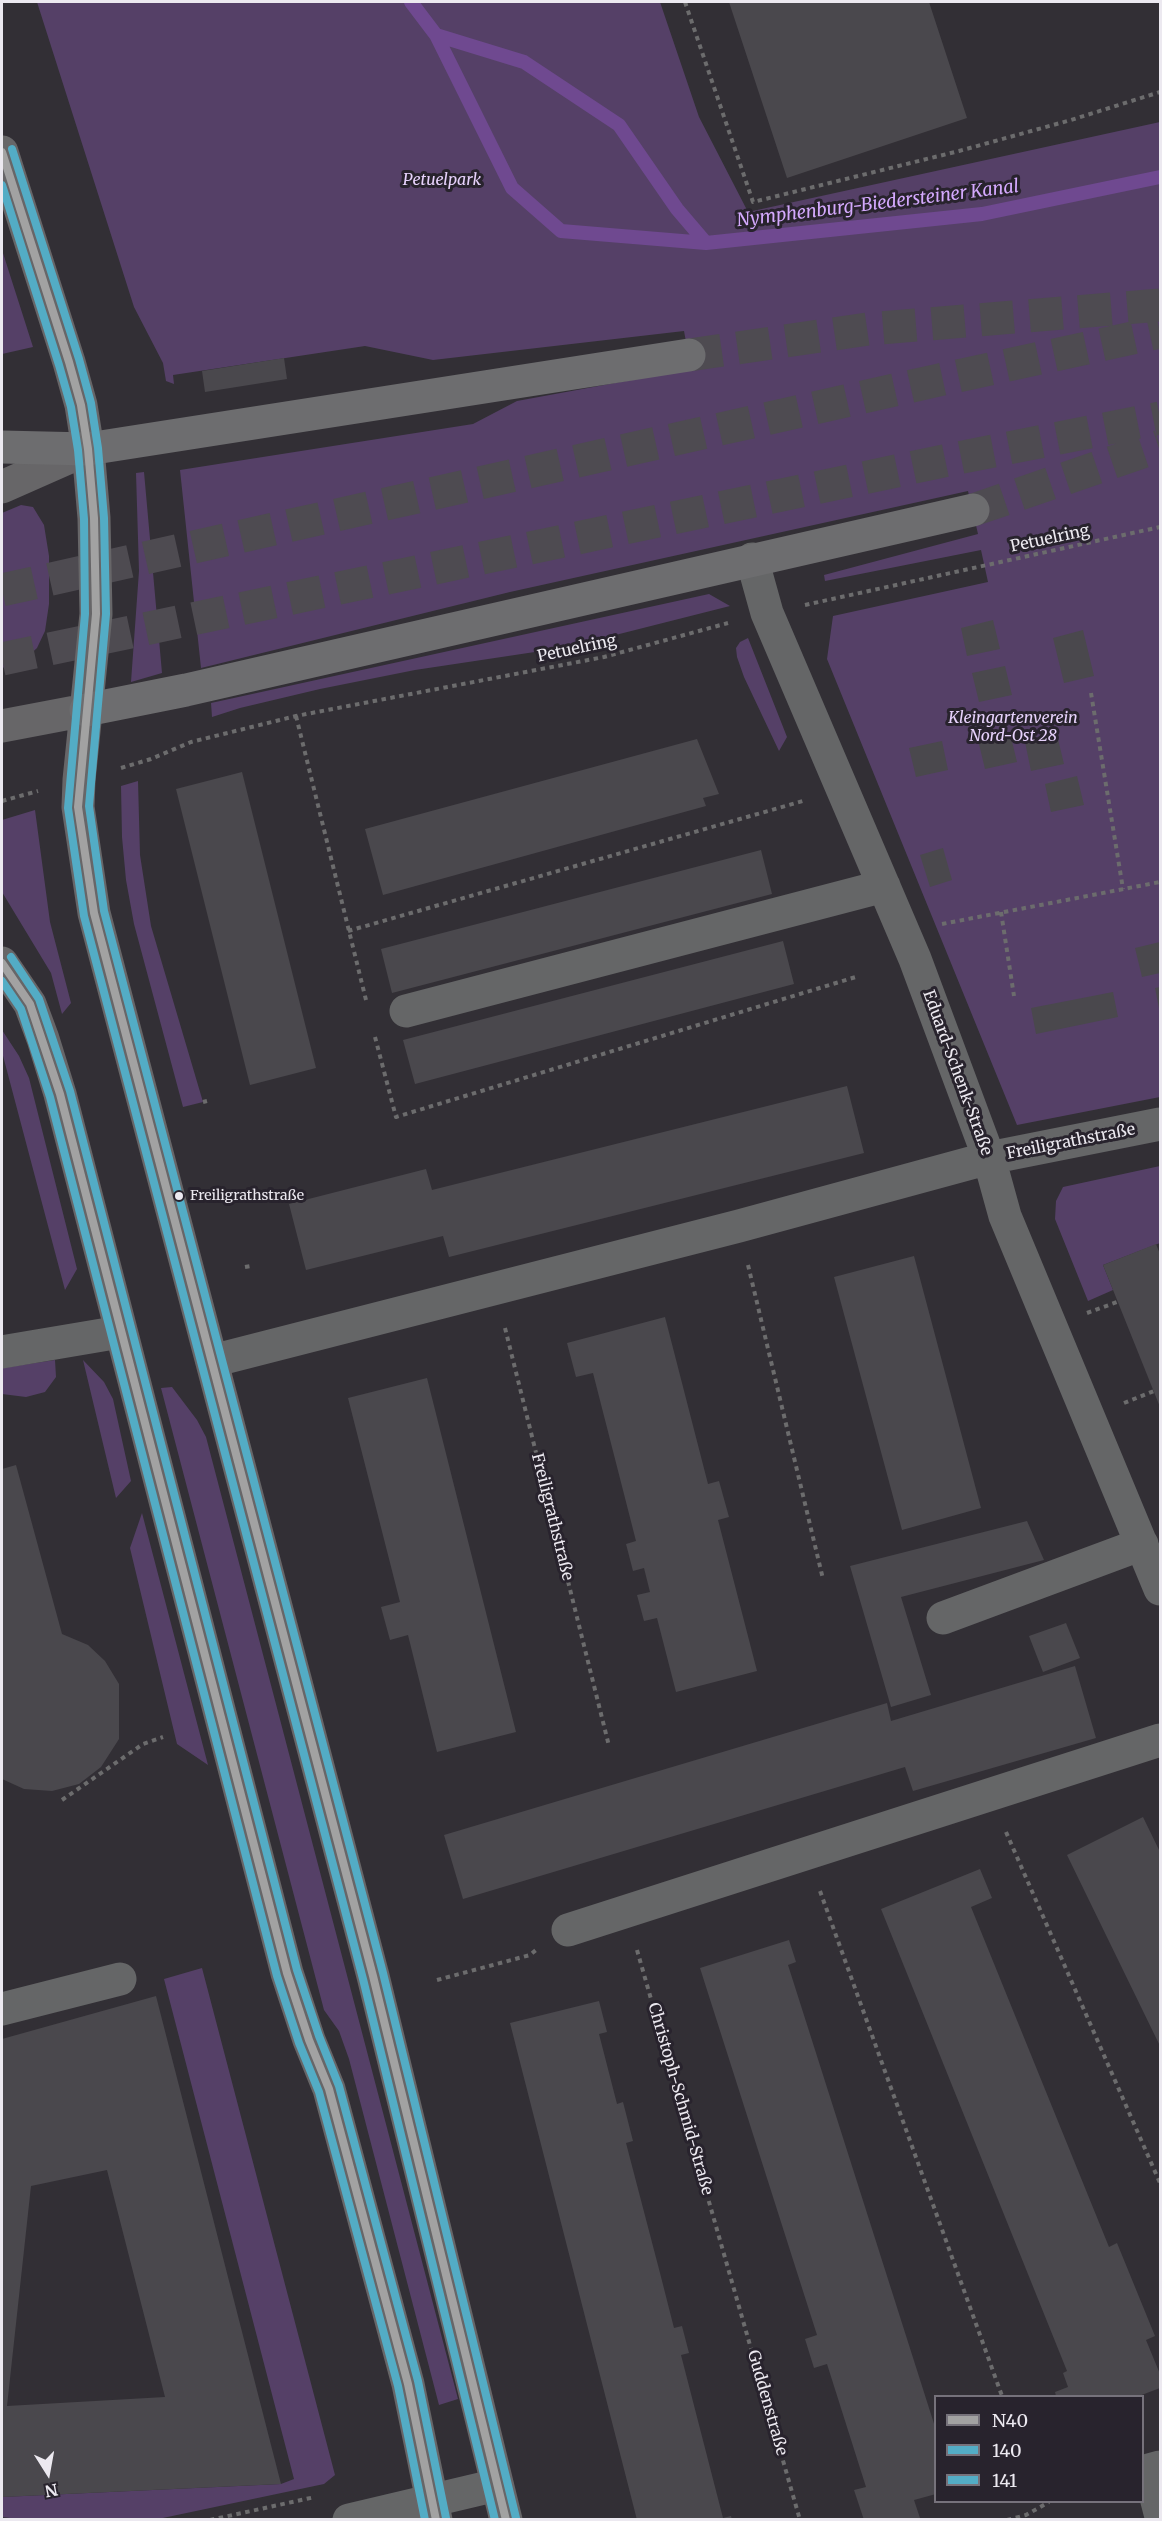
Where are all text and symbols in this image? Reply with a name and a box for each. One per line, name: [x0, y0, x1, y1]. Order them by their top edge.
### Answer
park label: Petuelpark: [403, 170, 481, 190]
water label: Nymphenburg-Biedersteiner Kanal: [736, 176, 1020, 232]
street label: Petuelring: [1009, 521, 1091, 557]
street label: Petuelring: [536, 631, 618, 667]
park label: Kleingartenverein Nord-Ost 28: [948, 708, 1078, 746]
street label: Eduard-Schenk-Straße: [918, 988, 996, 1158]
street label: Freiligrathstraße: [1005, 1120, 1137, 1164]
place label: Freiligrathstraße: [190, 1188, 304, 1204]
marker: Freiligrathstraße: [173, 1190, 185, 1202]
street label: Freiligrathstraße: [527, 1451, 577, 1583]
street label: Christoph-Schmid-Straße: [643, 2001, 717, 2197]
street label: Guddenstraße: [743, 2348, 791, 2458]
legend: [934, 2395, 1144, 2503]
text: N40: [992, 2409, 1028, 2432]
text: 140: [992, 2439, 1022, 2462]
north arrow: [18, 2443, 78, 2503]
text: 141: [992, 2469, 1017, 2492]
text: N: [43, 2480, 60, 2502]

